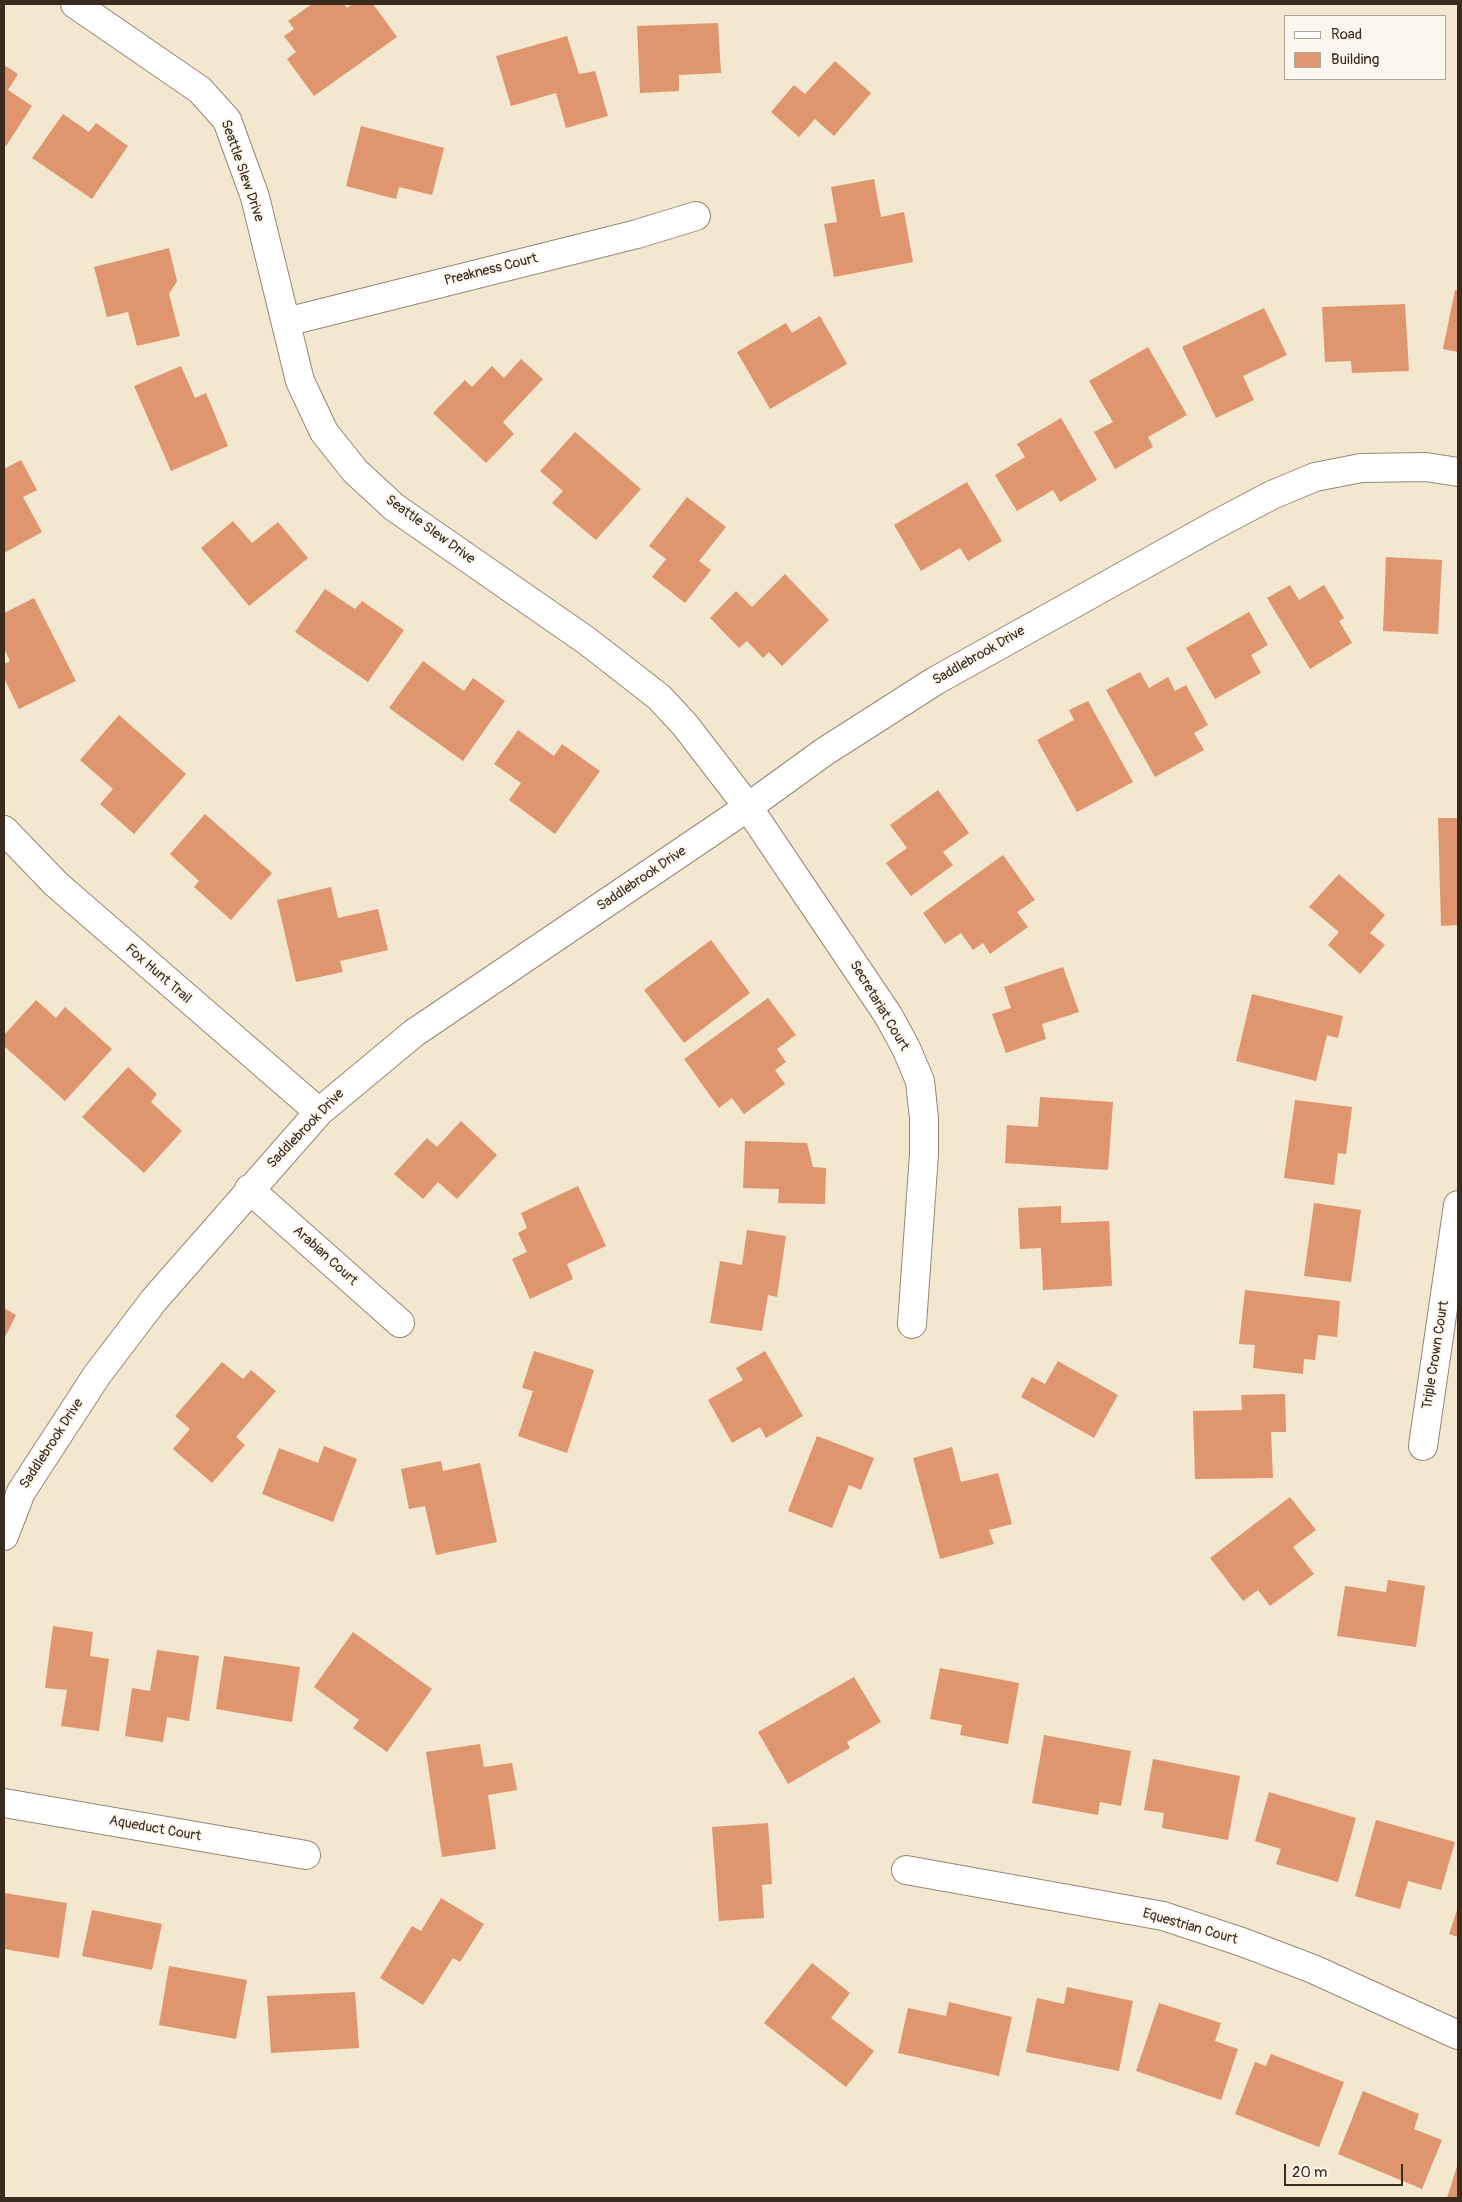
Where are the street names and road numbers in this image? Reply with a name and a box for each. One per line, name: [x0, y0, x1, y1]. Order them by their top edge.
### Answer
street label: Seattle Slew Drive: [217, 118, 267, 224]
street label: Preakness Court: [443, 250, 539, 290]
street label: Seattle Slew Drive: [382, 492, 478, 568]
street label: Saddlebrook Drive: [930, 623, 1028, 689]
street label: Saddlebrook Drive: [594, 843, 690, 915]
street label: Fox Hunt Trail: [121, 941, 195, 1007]
street label: Secretariat Court: [846, 958, 912, 1054]
street label: Saddlebrook Drive: [264, 1086, 348, 1172]
street label: Arabian Court: [289, 1223, 361, 1289]
street label: Triple Crown Court: [1419, 1300, 1453, 1410]
street label: Saddlebrook Drive: [17, 1396, 87, 1492]
street label: Aqueduct Court: [108, 1813, 202, 1845]
street label: Equestrian Court: [1141, 1905, 1239, 1949]

